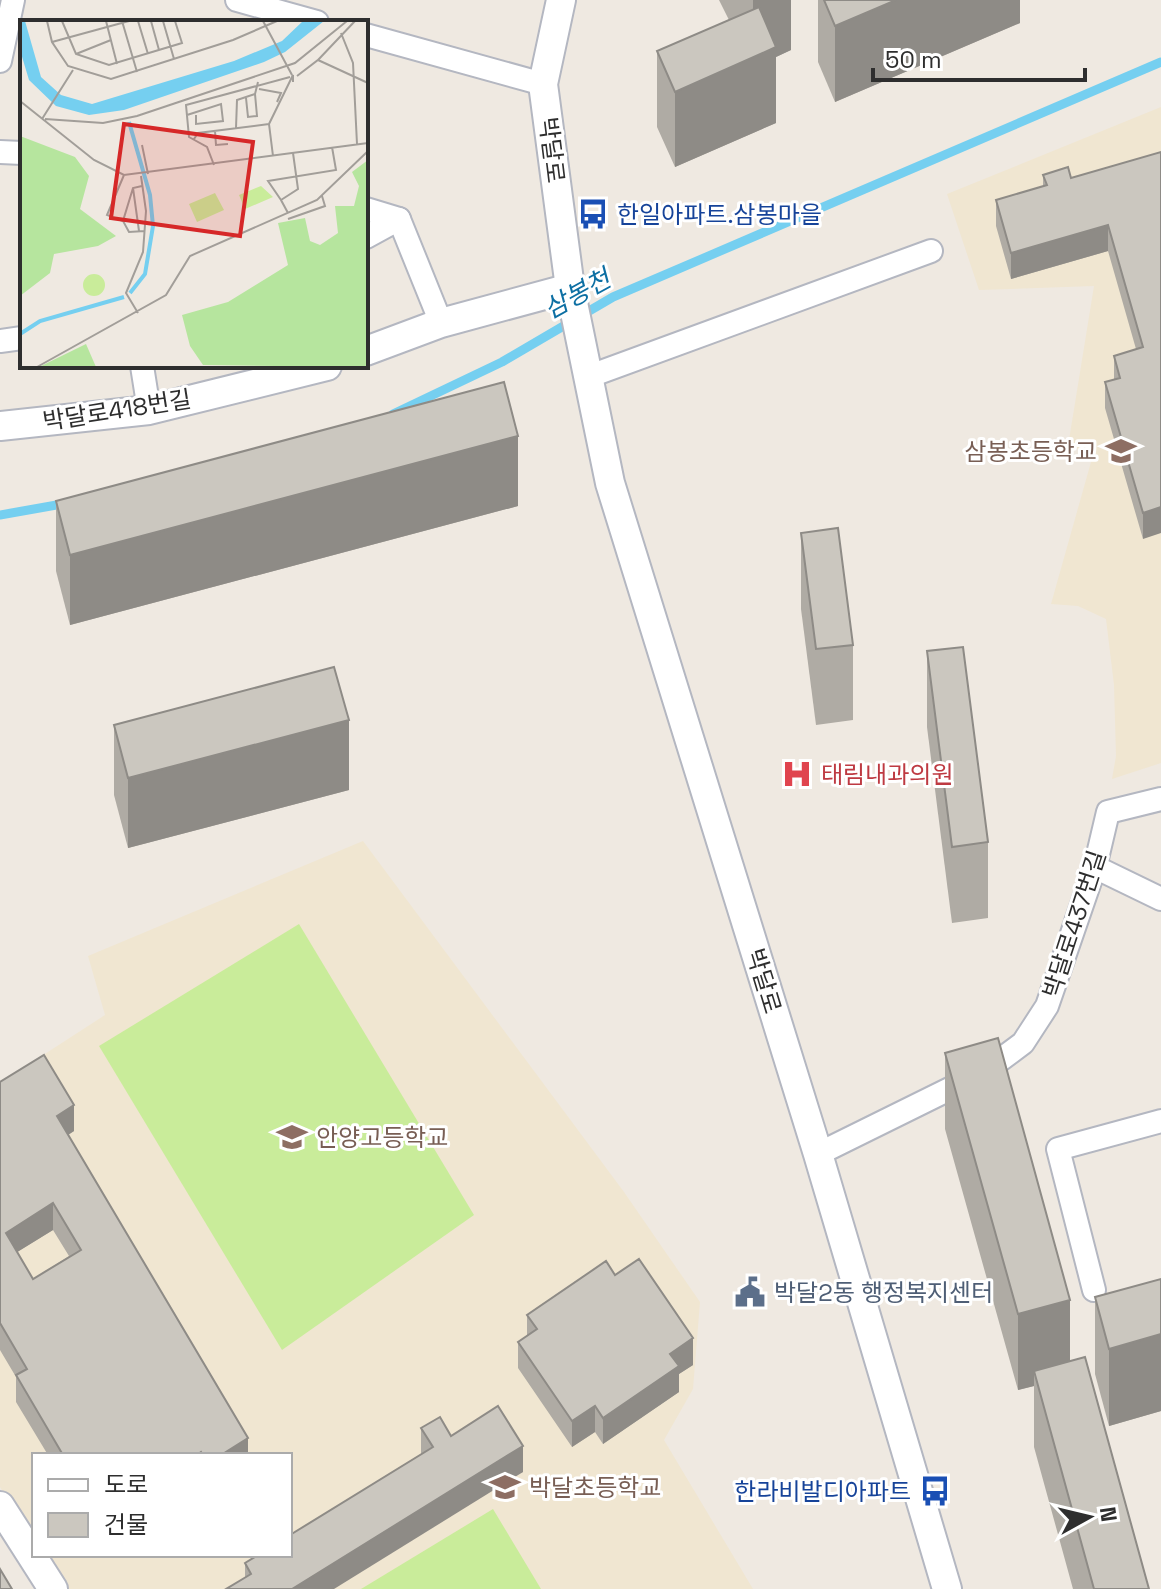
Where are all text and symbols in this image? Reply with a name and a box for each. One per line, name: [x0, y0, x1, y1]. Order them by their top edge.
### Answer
inset map: [20, 20, 368, 368]
scale bar: [873, 32, 1085, 82]
text: 50 m: [885, 44, 942, 75]
street label: 박달로: [533, 115, 571, 185]
bus stop icon: 한일아파트.삼봉마을: [576, 197, 610, 231]
place label: 한일아파트.삼봉마을: [617, 199, 822, 230]
water label: 삼봉천: [537, 260, 619, 326]
street label: 박달로418번길: [41, 383, 193, 437]
school or university icon: 삼봉초등학교: [1104, 434, 1138, 468]
place label: 삼봉초등학교: [965, 436, 1097, 467]
hospital icon: 태림내과의원: [780, 757, 814, 791]
place label: 태림내과의원: [821, 759, 953, 790]
street label: 박달로437번길: [1036, 846, 1112, 1002]
street label: 박달로: [739, 945, 789, 1017]
school or university icon: 안양고등학교: [275, 1120, 309, 1154]
place label: 안양고등학교: [316, 1122, 448, 1153]
public building icon: 박달2동 행정복지센터: [733, 1275, 767, 1309]
place label: 박달2동 행정복지센터: [774, 1277, 993, 1308]
legend: [32, 1453, 292, 1557]
text: 도로: [104, 1469, 148, 1500]
school or university icon: 박달초등학교: [488, 1470, 522, 1504]
place label: 박달초등학교: [529, 1472, 661, 1503]
bus stop icon: 한라비발디아파트: [918, 1474, 952, 1508]
place label: 한라비발디아파트: [734, 1476, 911, 1507]
north arrow: [1049, 1477, 1129, 1557]
text: N: [1094, 1505, 1124, 1523]
text: 건물: [104, 1509, 148, 1540]

